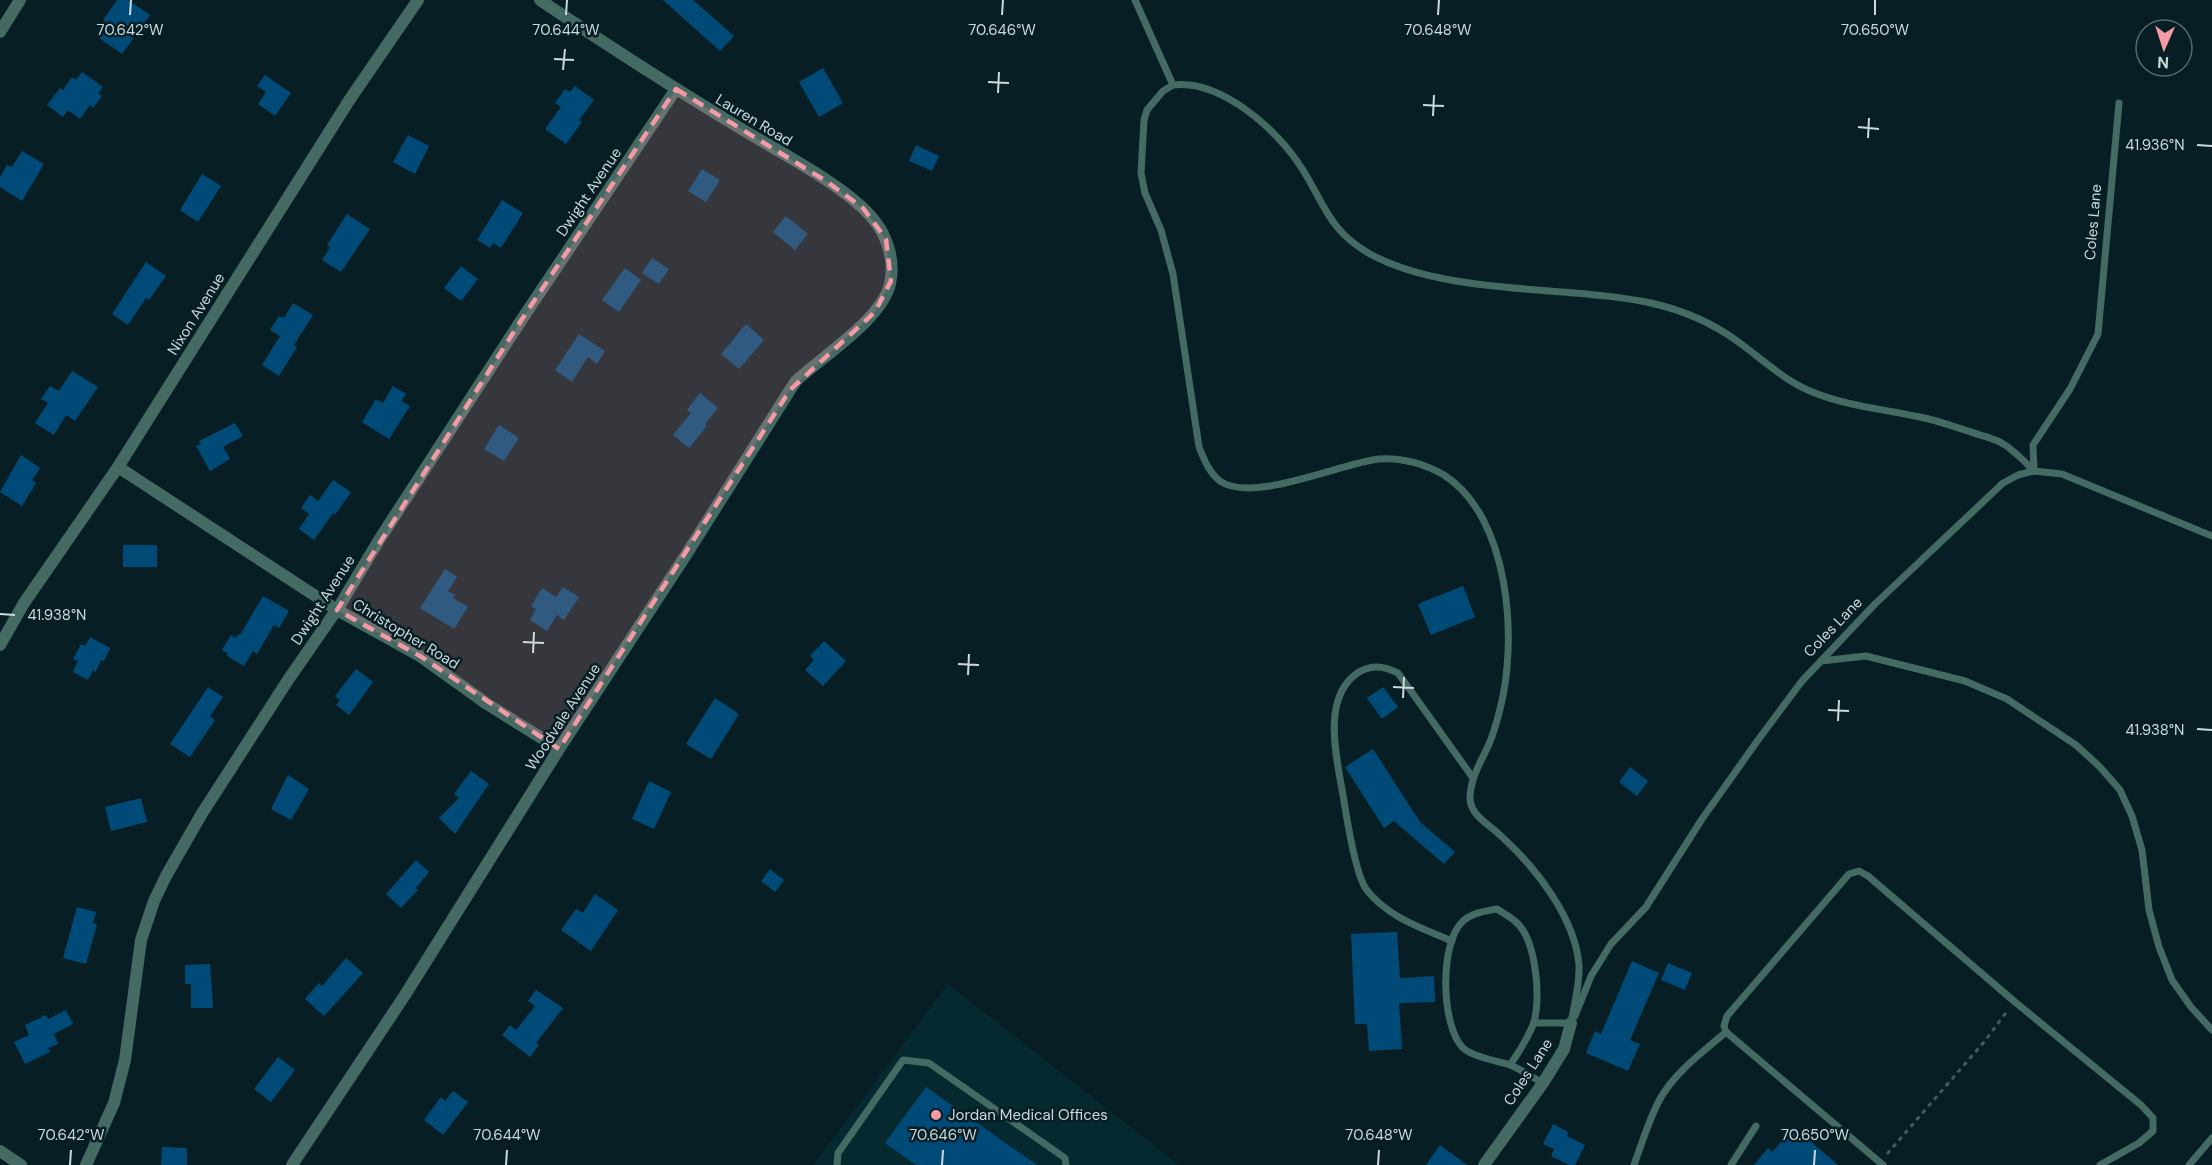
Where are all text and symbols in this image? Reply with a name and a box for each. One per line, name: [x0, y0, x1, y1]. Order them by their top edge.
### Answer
north arrow: [2134, 18, 2194, 78]
text: 70.642°W: [97, 20, 164, 40]
text: 70.644°W: [532, 20, 600, 40]
text: 70.646°W: [968, 20, 1036, 40]
text: 70.648°W: [1404, 20, 1472, 40]
text: 70.650°W: [1841, 20, 1910, 40]
text: N: [2157, 52, 2170, 73]
street label: Lauren Road: [712, 89, 796, 151]
text: 41.936°N: [2125, 135, 2185, 155]
street label: Dwight Avenue: [552, 144, 626, 240]
street label: Coles Lane: [2080, 183, 2106, 261]
street label: Nixon Avenue: [163, 269, 229, 359]
street label: Dwight Avenue: [287, 551, 359, 649]
street label: Coles Lane: [1799, 593, 1867, 661]
street label: Christopher Road: [349, 594, 463, 674]
text: 41.938°N: [28, 605, 86, 625]
street label: Woodvale Avenue: [521, 660, 605, 774]
text: 41.938°N: [2126, 720, 2184, 740]
street label: Coles Lane: [1499, 1035, 1557, 1109]
place label: Jordan Medical Offices: [948, 1105, 1108, 1125]
marker: Jordan Medical Offices: [929, 1108, 943, 1122]
text: 70.642°W: [38, 1125, 105, 1145]
text: 70.644°W: [473, 1125, 541, 1145]
text: 70.646°W: [909, 1125, 977, 1145]
text: 70.648°W: [1345, 1125, 1413, 1145]
text: 70.650°W: [1781, 1125, 1850, 1145]

